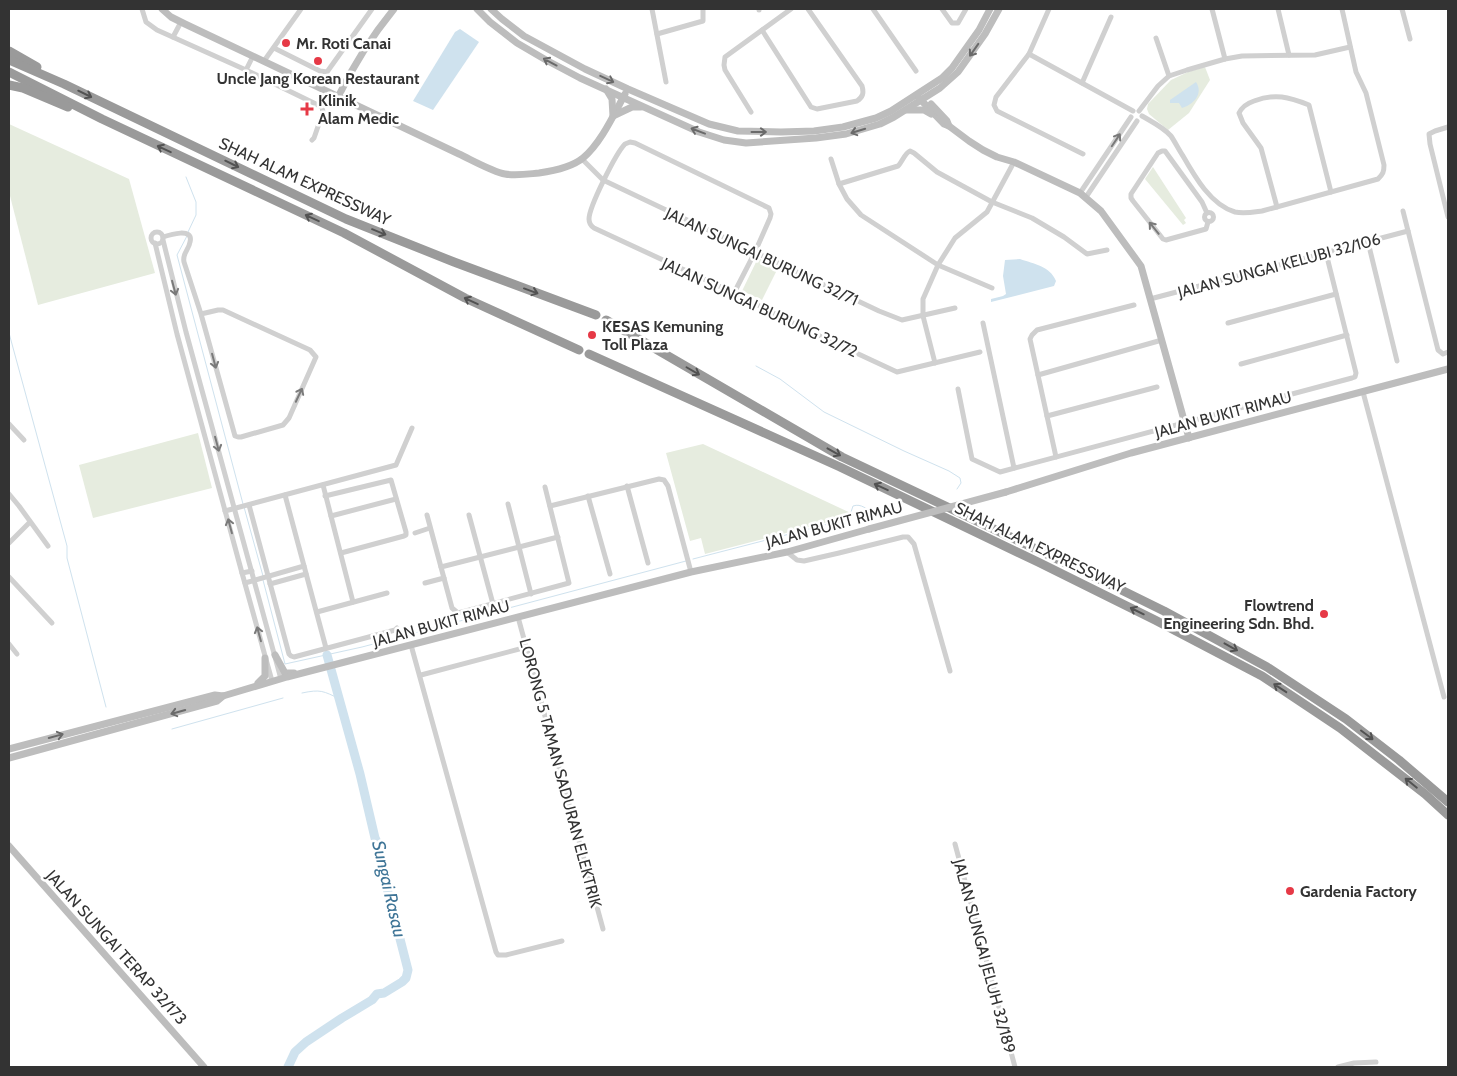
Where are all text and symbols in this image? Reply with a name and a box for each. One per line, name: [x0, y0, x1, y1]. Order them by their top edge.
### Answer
place label: Mr. Roti Canai: [296, 34, 391, 53]
marker: Mr. Roti Canai: [280, 37, 292, 49]
one-way arrow: [969, 43, 979, 57]
marker: Uncle Jang Korean Restaurant: [312, 55, 324, 67]
one-way arrow: [543, 57, 558, 67]
place label: Uncle Jang Korean Restaurant: [217, 69, 420, 88]
one-way arrow: [599, 75, 614, 85]
one-way arrow: [77, 90, 92, 100]
place label: Klinik Alam Medic: [318, 91, 399, 128]
marker: Klinik Alam Medic: [300, 102, 314, 116]
one-way arrow: [691, 126, 706, 135]
one-way arrow: [850, 126, 866, 136]
one-way arrow: [750, 127, 767, 137]
street label: SHAH ALAM EXPRESSWAY: [216, 133, 394, 230]
one-way arrow: [1111, 134, 1121, 148]
one-way arrow: [157, 143, 172, 153]
one-way arrow: [224, 160, 239, 170]
street label: JALAN SUNGAI BURUNG 32/71: [661, 203, 861, 310]
one-way arrow: [304, 212, 319, 222]
one-way arrow: [1149, 221, 1160, 234]
one-way arrow: [371, 228, 386, 237]
street label: JALAN SUNGAI KELUBI 32/106: [1175, 229, 1383, 302]
street label: JALAN SUNGAI BURUNG 32/72: [658, 253, 861, 361]
one-way arrow: [170, 279, 180, 295]
one-way arrow: [522, 287, 538, 296]
one-way arrow: [464, 295, 479, 305]
place label: KESAS Kemuning Toll Plaza: [602, 317, 723, 354]
marker: KESAS Kemuning Toll Plaza: [586, 329, 598, 341]
one-way arrow: [210, 352, 219, 368]
one-way arrow: [686, 366, 700, 376]
street label: JALAN BUKIT RIMAU: [1152, 387, 1294, 442]
one-way arrow: [295, 388, 305, 403]
one-way arrow: [213, 436, 222, 452]
one-way arrow: [826, 447, 841, 457]
one-way arrow: [873, 481, 888, 491]
street label: JALAN BUKIT RIMAU: [763, 497, 905, 552]
street label: SHAH ALAM EXPRESSWAY: [952, 498, 1129, 597]
one-way arrow: [224, 519, 234, 535]
street label: JALAN BUKIT RIMAU: [370, 596, 512, 651]
place label: Flowtrend Engineering Sdn. Bhd.: [1163, 596, 1314, 633]
one-way arrow: [1130, 606, 1145, 615]
marker: Flowtrend Engineering Sdn. Bhd.: [1318, 608, 1330, 620]
one-way arrow: [254, 627, 263, 643]
street label: LORONG 5 TAMAN SADURAN ELEKTRIK: [515, 636, 606, 910]
one-way arrow: [1223, 643, 1238, 652]
one-way arrow: [1273, 682, 1287, 693]
one-way arrow: [170, 708, 186, 718]
one-way arrow: [1360, 730, 1373, 741]
one-way arrow: [47, 731, 63, 741]
one-way arrow: [1405, 778, 1418, 789]
water label: Sungai Rasau: [367, 839, 411, 940]
street label: JALAN SUNGAI JELUH 32/189: [949, 856, 1020, 1055]
street label: JALAN SUNGAI TERAP 32/173: [42, 866, 191, 1028]
place label: Gardenia Factory: [1300, 882, 1417, 901]
marker: Gardenia Factory: [1284, 885, 1296, 897]

